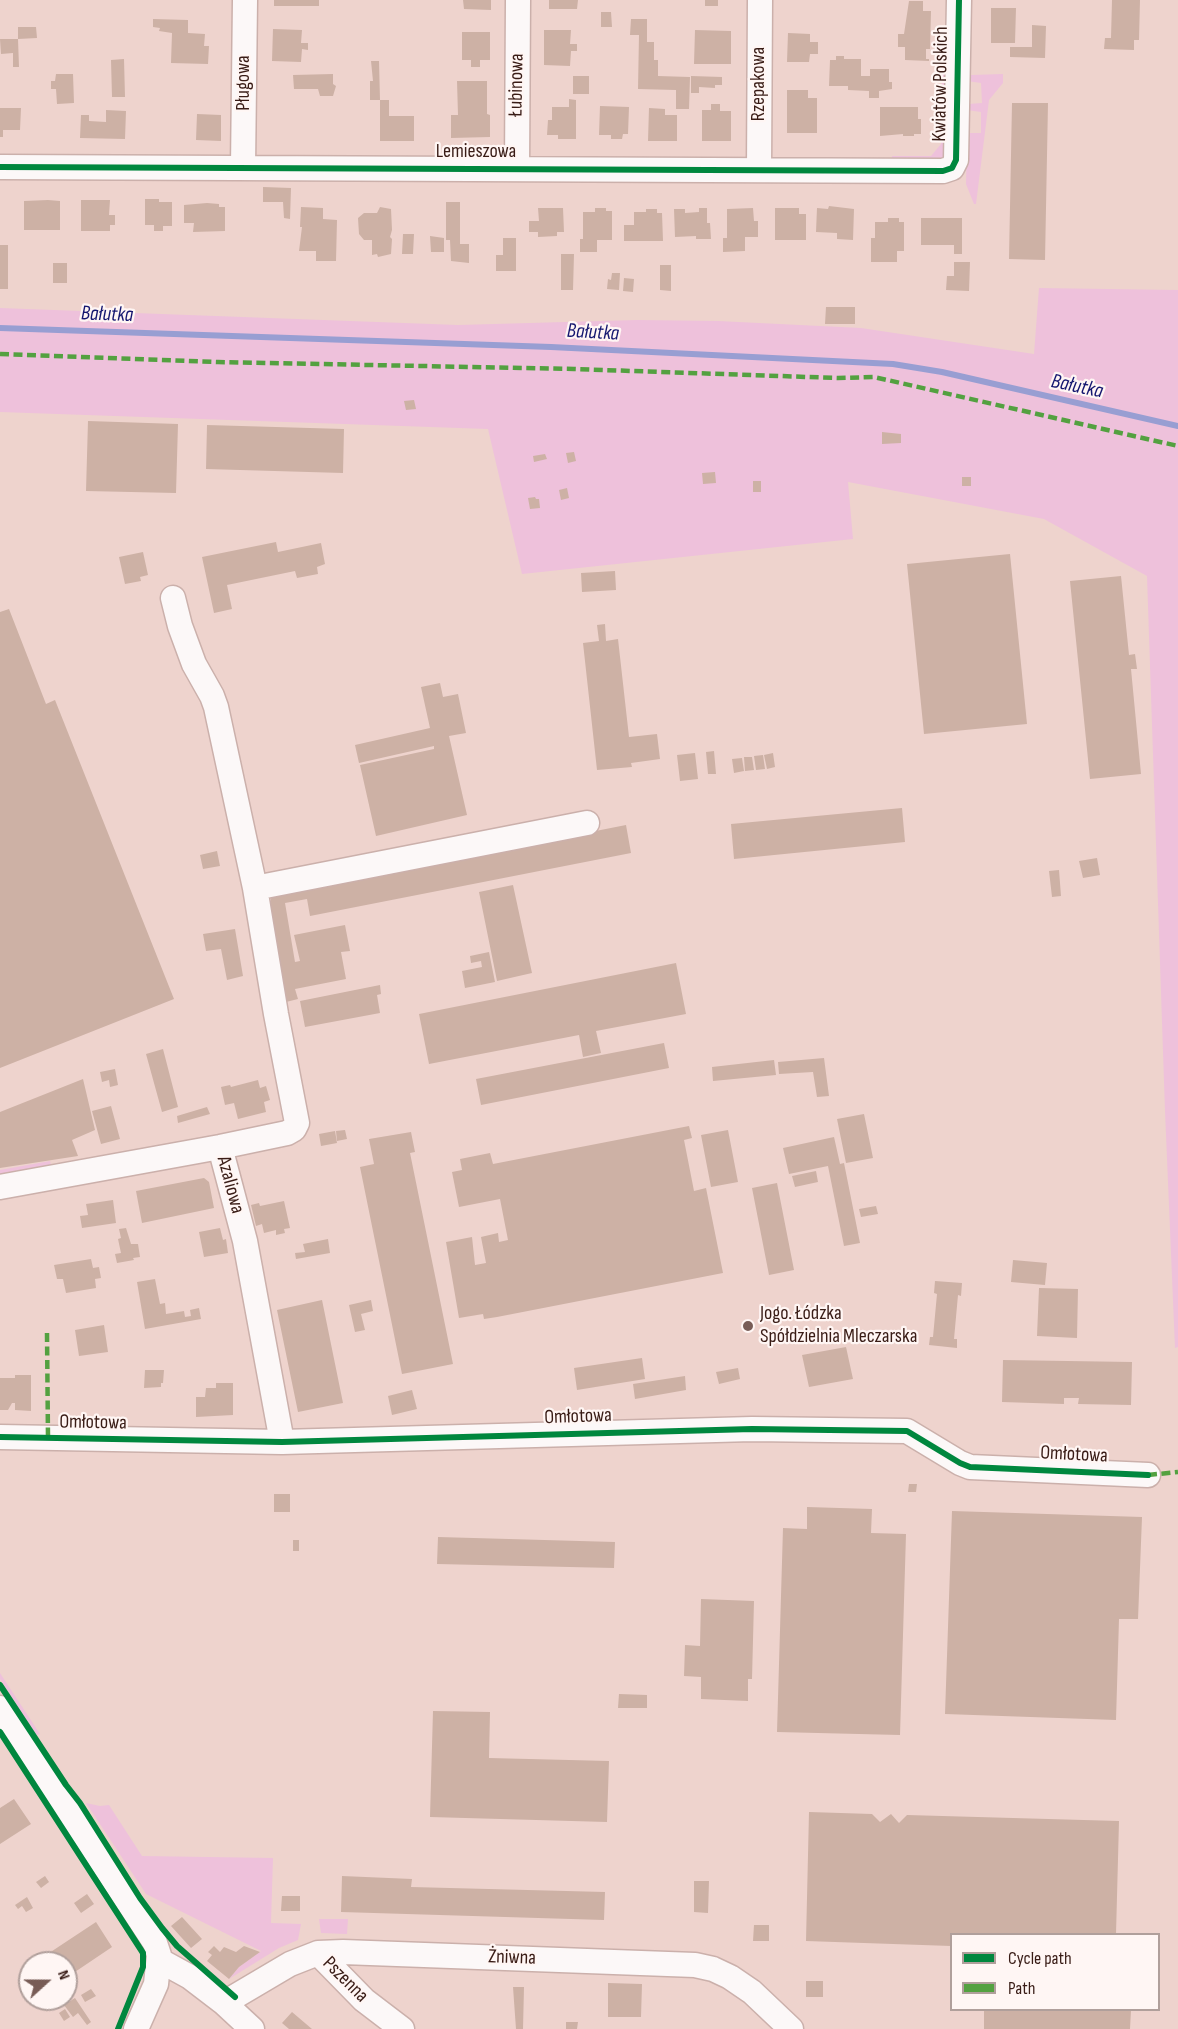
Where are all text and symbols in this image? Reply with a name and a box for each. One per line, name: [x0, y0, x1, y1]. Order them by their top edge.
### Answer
street label: Kwiatów Polskich: [928, 26, 954, 142]
street label: Rzepakowa: [747, 47, 771, 121]
street label: Łubinowa: [504, 53, 530, 117]
street label: Pługowa: [232, 55, 256, 111]
street label: Lemieszowa: [436, 140, 516, 164]
water label: Bałutka: [80, 301, 134, 329]
water label: Bałutka: [566, 319, 620, 347]
water label: Bałutka: [1049, 369, 1105, 405]
street label: Azaliowa: [211, 1154, 249, 1216]
place label: Jogo. Łódzka Spółdzielnia Mleczarska: [760, 1302, 917, 1349]
marker: Jogo. Łódzka Spółdzielnia Mleczarska: [741, 1319, 755, 1333]
street label: Omłotowa: [544, 1404, 612, 1430]
street label: Omłotowa: [59, 1410, 127, 1436]
street label: Omłotowa: [1040, 1441, 1108, 1469]
legend: [950, 1933, 1160, 2011]
street label: Żniwna: [488, 1945, 536, 1971]
text: Cycle path: [1008, 1948, 1072, 1969]
north arrow: [18, 1951, 78, 2011]
street label: Pszenna: [317, 1952, 373, 2008]
text: N: [53, 1968, 74, 1982]
text: Path: [1008, 1978, 1036, 1999]

